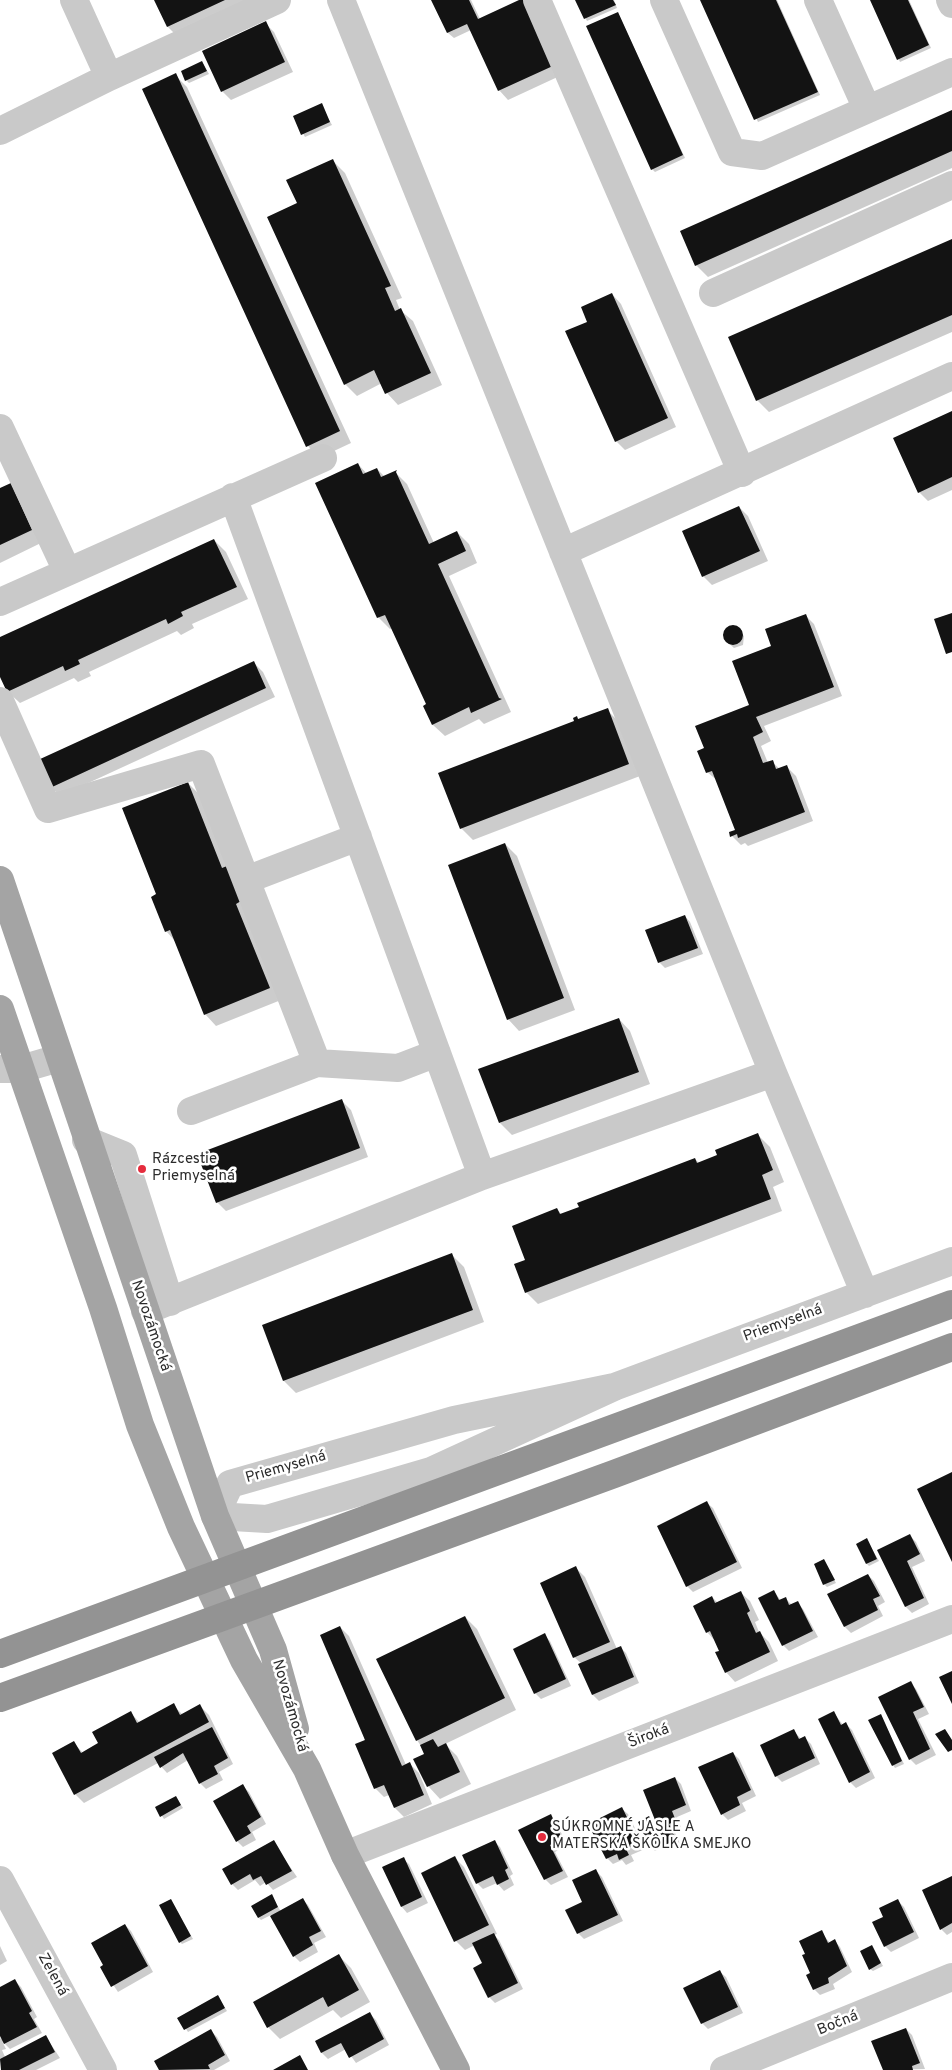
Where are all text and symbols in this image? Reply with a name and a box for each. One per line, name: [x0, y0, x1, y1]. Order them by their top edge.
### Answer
place label: Rázcestie Priemyselná: [152, 1151, 235, 1186]
marker: Rázcestie Priemyselná: [136, 1163, 148, 1175]
street label: Novozámocká: [126, 1278, 174, 1374]
street label: Priemyselná: [741, 1301, 825, 1347]
street label: Priemyselná: [244, 1448, 328, 1488]
street label: Novozámocká: [267, 1658, 311, 1754]
street label: Široká: [626, 1721, 672, 1753]
place label: SÚKROMNÉ JASLE A MATERSKÁ ŠKÔLKA SMEJKO: [552, 1819, 751, 1854]
marker: SÚKROMNÉ JASLE A MATERSKÁ ŠKÔLKA SMEJKO: [536, 1831, 548, 1843]
street label: Zelená: [33, 1951, 71, 1999]
street label: Bočná: [815, 2008, 861, 2040]

